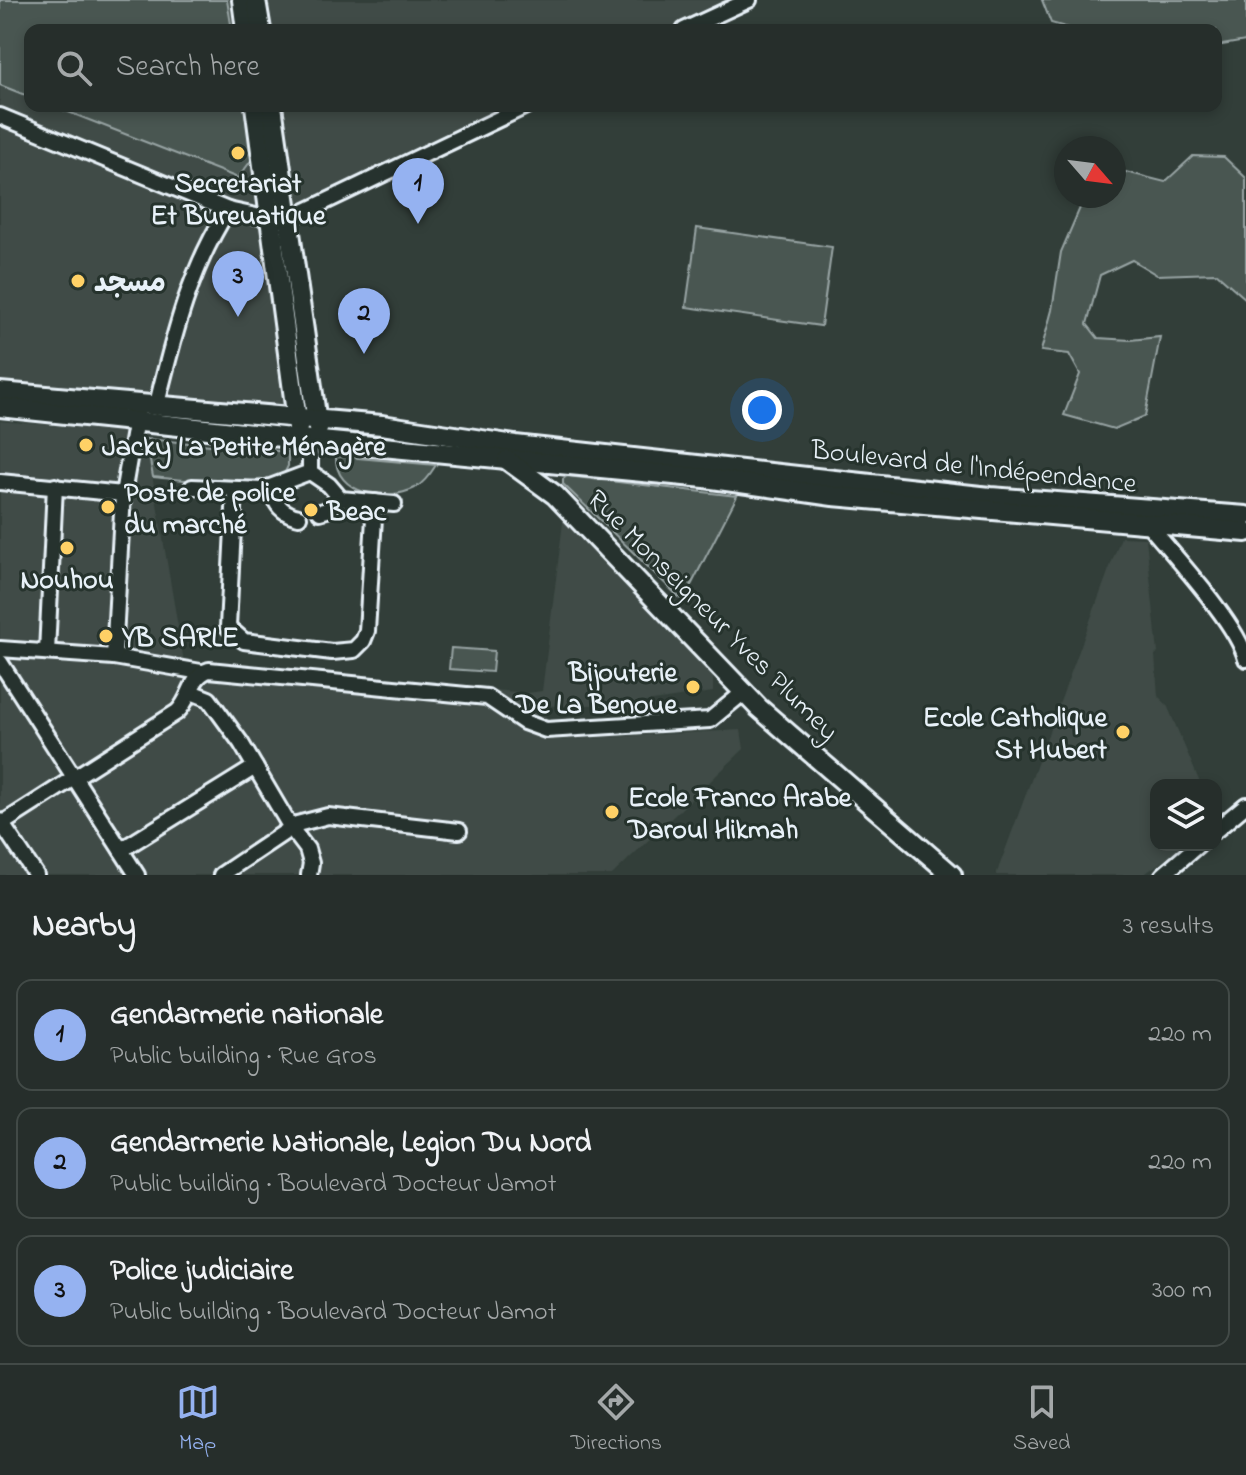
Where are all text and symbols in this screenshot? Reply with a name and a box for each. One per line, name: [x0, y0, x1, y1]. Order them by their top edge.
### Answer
search box: [24, 24, 1222, 112]
icon: search: [52, 46, 96, 90]
text: Search here: [116, 46, 260, 90]
north arrow: [1054, 136, 1126, 208]
marker: Secretariat Et Bureuatique: [229, 144, 247, 162]
pin: 1: [392, 158, 444, 224]
place label: Secretariat Et Bureuatique: [150, 165, 327, 238]
pin: 3: [212, 251, 264, 317]
place label: مسجد: [94, 264, 166, 305]
marker: مسجد: [69, 272, 87, 290]
pin: 2: [338, 288, 390, 354]
your location: [742, 390, 782, 430]
place label: Jacky La Petite Ménagère: [102, 428, 387, 470]
street label: Boulevard de l'Indépendance: [808, 431, 1139, 506]
marker: Jacky La Petite Ménagère: [77, 436, 95, 454]
place label: Poste de police du marché: [124, 474, 297, 547]
street label: Rue Monseigneur Yves Plumey: [576, 481, 847, 752]
place label: Beac: [325, 493, 387, 534]
marker: Poste de police du marché: [99, 498, 117, 516]
marker: Beac: [302, 501, 320, 519]
marker: Nouhou: [58, 539, 76, 557]
place label: Nouhou: [20, 561, 114, 602]
place label: YB SARLE: [121, 619, 239, 660]
marker: YB SARLE: [97, 627, 115, 645]
place label: Bijouterie De La Benoue: [514, 654, 678, 727]
marker: Bijouterie De La Benoue: [684, 678, 702, 696]
place label: Ecole Catholique St Hubert: [923, 699, 1108, 772]
marker: Ecole Catholique St Hubert: [1114, 723, 1132, 741]
place label: Ecole Franco Arabe Daroul Hikmah: [626, 779, 853, 852]
map controls: [1150, 779, 1222, 851]
button: layers: [1150, 779, 1222, 851]
marker: Ecole Franco Arabe Daroul Hikmah: [603, 803, 621, 821]
text: Nearby: [32, 902, 136, 952]
text: 3 results: [1123, 908, 1214, 946]
text: Gendarmerie nationale: [110, 994, 383, 1038]
text: 1: [56, 1016, 64, 1054]
text: 220 m: [1148, 1016, 1212, 1054]
text: Public building · Rue Gros: [110, 1038, 377, 1076]
text: Gendarmerie Nationale, Legion Du Nord: [110, 1122, 591, 1166]
text: 2: [54, 1144, 66, 1182]
text: 220 m: [1148, 1144, 1212, 1182]
text: Public building · Boulevard Docteur Jamot: [110, 1166, 556, 1204]
text: Police judiciaire: [110, 1250, 293, 1294]
text: 3: [55, 1272, 65, 1310]
text: 300 m: [1152, 1272, 1212, 1310]
text: Public building · Boulevard Docteur Jamot: [110, 1294, 556, 1332]
tab: Map: [176, 1380, 220, 1460]
tab: Directions: [571, 1380, 662, 1460]
tab: Saved: [1013, 1380, 1070, 1460]

